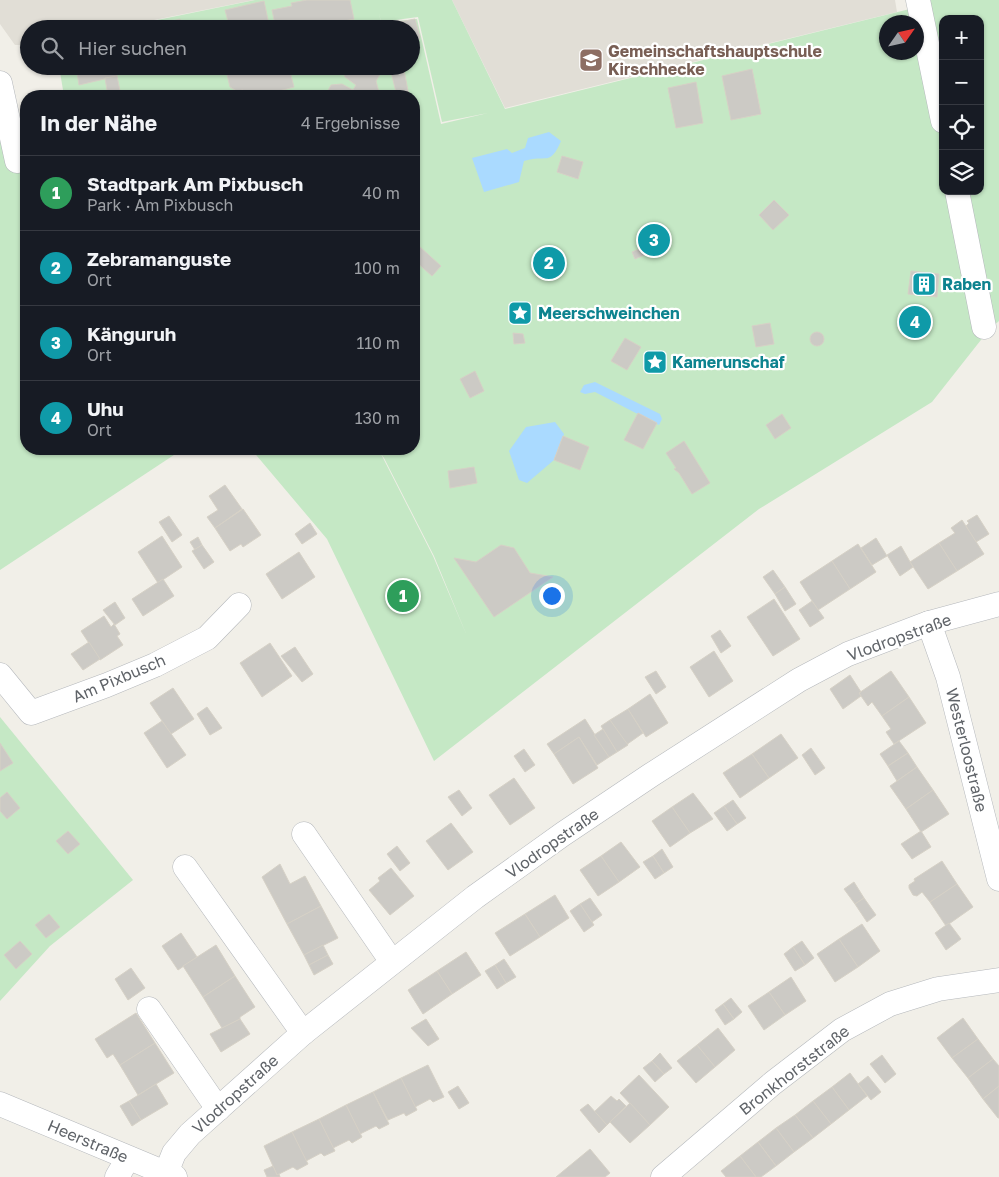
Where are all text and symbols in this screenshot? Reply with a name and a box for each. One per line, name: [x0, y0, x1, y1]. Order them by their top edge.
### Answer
north arrow: [879, 15, 924, 60]
map controls: [939, 15, 984, 195]
button: +: [939, 15, 984, 60]
search box: [20, 20, 420, 75]
icon: search: [38, 34, 66, 62]
text: Hier suchen: [78, 36, 187, 59]
place label: Gemeinschaftshauptschule Kirschhecke: [608, 41, 822, 79]
school or university icon: Gemeinschaftshauptschule Kirschhecke: [578, 47, 604, 73]
button: −: [939, 60, 984, 105]
button: locate: [939, 105, 984, 150]
text: In der Nähe: [40, 110, 157, 136]
text: 4 Ergebnisse: [301, 113, 400, 133]
button: layers: [939, 150, 984, 195]
text: Stadtpark Am Pixbusch: [87, 172, 303, 195]
text: 1: [52, 183, 60, 203]
text: 40 m: [362, 183, 400, 203]
text: Park · Am Pixbusch: [87, 195, 233, 215]
pin: 3: [638, 221, 670, 259]
pin: 2: [533, 244, 565, 282]
text: Zebramanguste: [87, 247, 231, 270]
text: 2: [51, 258, 61, 278]
text: 100 m: [354, 258, 400, 278]
text: Ort: [87, 270, 112, 290]
building icon: Raben: [911, 271, 937, 297]
place label: Raben: [942, 274, 991, 294]
place icon: Meerschweinchen: [507, 300, 533, 326]
place label: Meerschweinchen: [538, 303, 680, 323]
pin: 4: [899, 303, 931, 341]
text: Känguruh: [87, 322, 176, 345]
text: 3: [51, 333, 61, 353]
text: 110 m: [356, 333, 400, 353]
text: Ort: [87, 345, 112, 365]
place icon: Kamerunschaf: [642, 349, 668, 375]
place label: Kamerunschaf: [672, 352, 785, 372]
text: Uhu: [87, 397, 124, 420]
text: 4: [51, 408, 61, 428]
text: 130 m: [355, 408, 400, 428]
text: Ort: [87, 420, 112, 440]
pin: 1: [387, 577, 419, 615]
your location: [539, 583, 565, 609]
street label: Vlodropstraße: [844, 609, 954, 665]
street label: Am Pixbusch: [70, 649, 168, 707]
street label: Westerloostraße: [942, 686, 992, 814]
street label: Vlodropstraße: [502, 803, 602, 883]
street label: Bronkhorststraße: [735, 1021, 853, 1119]
street label: Vlodropstraße: [188, 1050, 282, 1138]
street label: Heerstraße: [45, 1115, 131, 1167]

